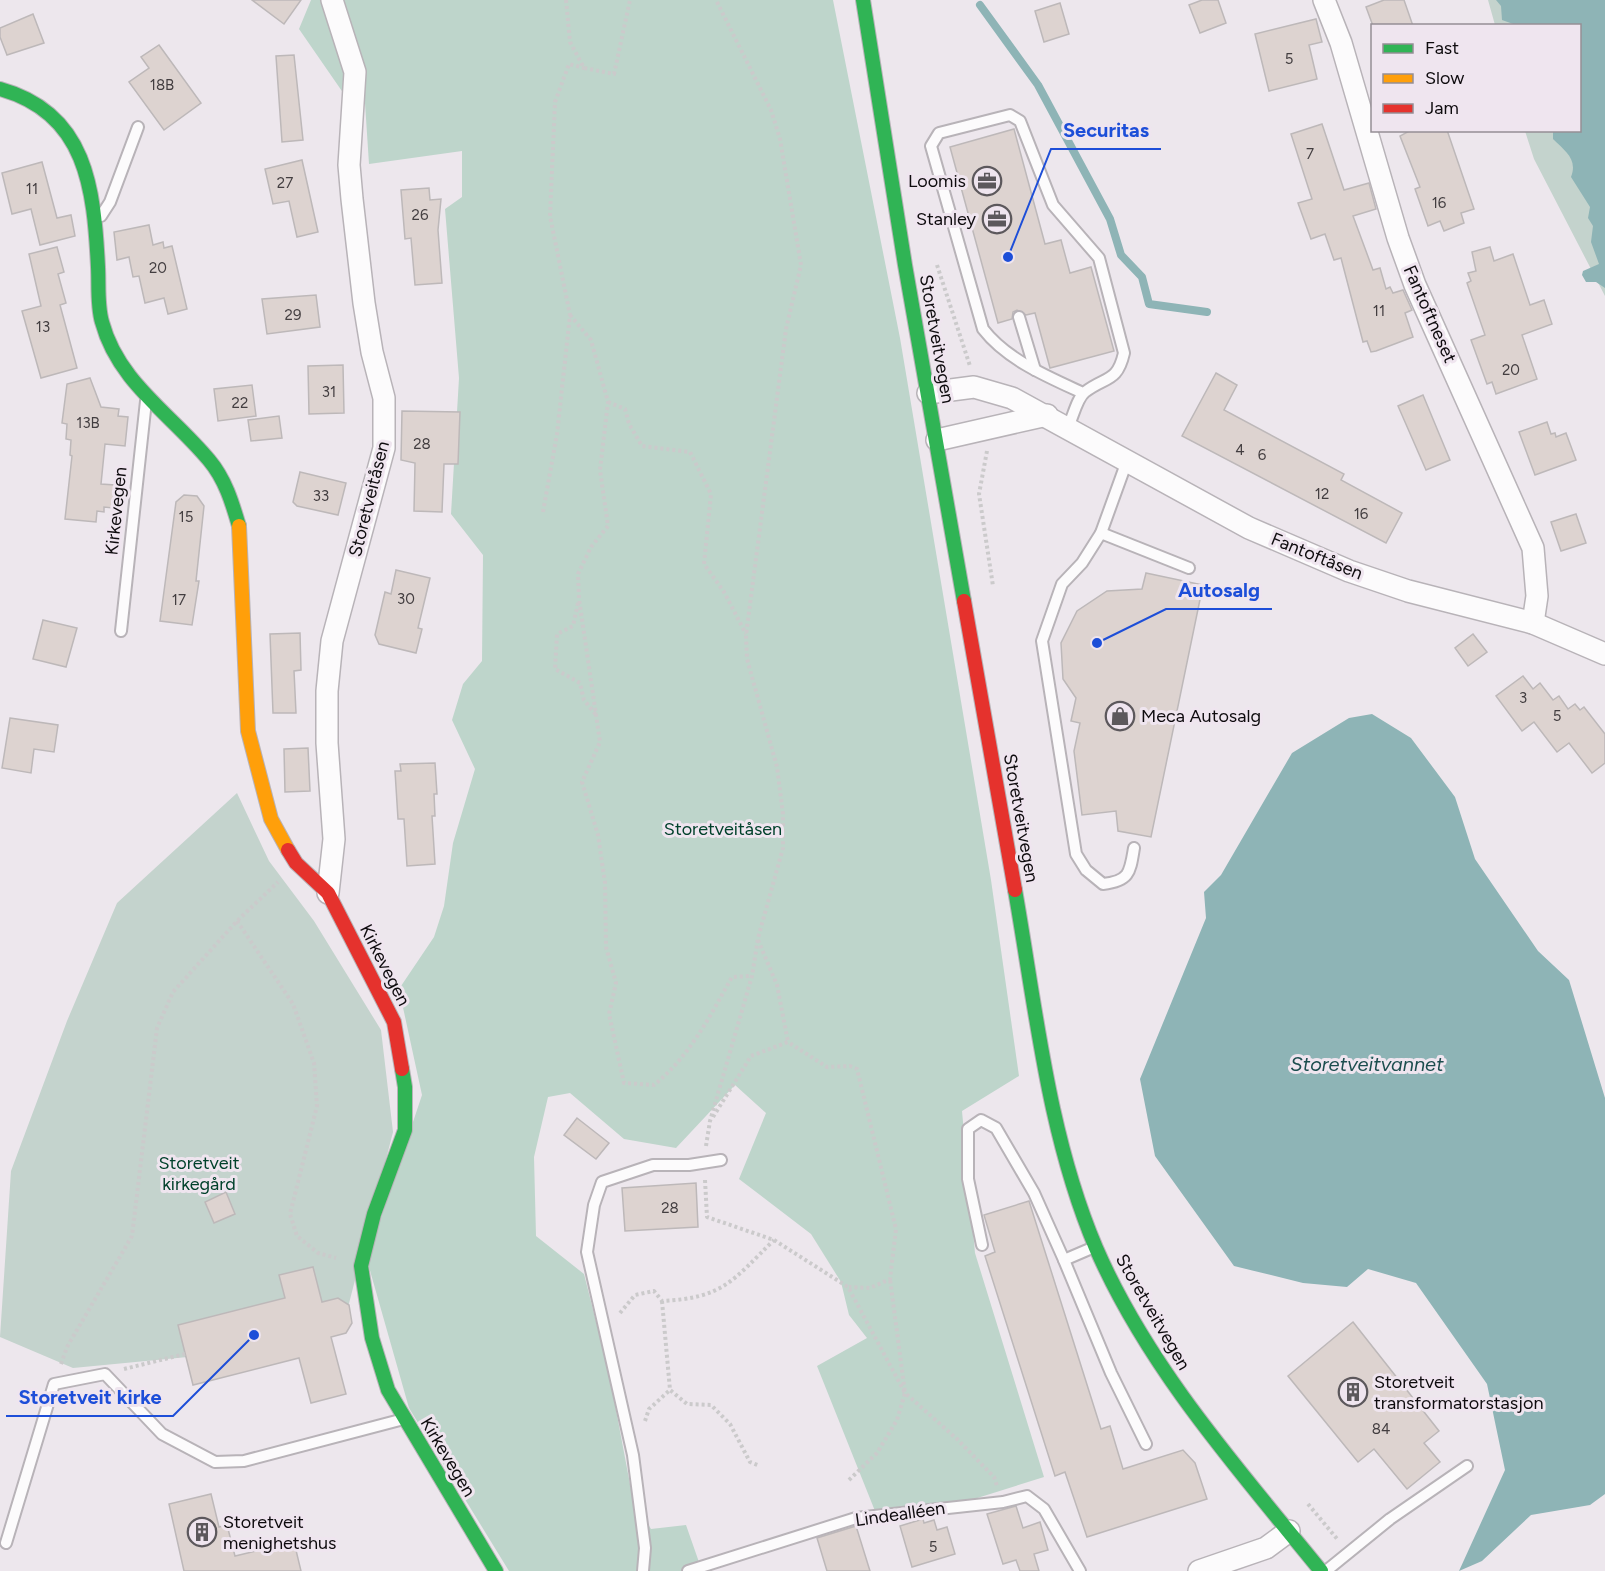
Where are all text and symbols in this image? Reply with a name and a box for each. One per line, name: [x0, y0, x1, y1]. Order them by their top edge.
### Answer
legend: [1371, 24, 1581, 132]
text: Fast: [1425, 37, 1459, 59]
house number: 5: [1285, 50, 1293, 68]
text: Slow: [1425, 67, 1464, 89]
house number: 18B: [150, 76, 174, 94]
text: Jam: [1425, 97, 1459, 119]
callout: Securitas: [1051, 111, 1161, 149]
text: Securitas: [1063, 118, 1149, 142]
house number: 7: [1306, 145, 1314, 163]
office icon: Loomis: [971, 165, 1003, 197]
place label: Loomis: [908, 170, 966, 192]
house number: 27: [277, 174, 293, 192]
house number: 11: [26, 180, 38, 198]
house number: 16: [1432, 194, 1447, 212]
office icon: Stanley: [981, 203, 1013, 235]
house number: 26: [412, 206, 429, 224]
place label: Stanley: [916, 208, 977, 230]
house number: 20: [149, 259, 167, 277]
street label: Fantoftneset: [1399, 262, 1461, 366]
street label: Storetveitvegen: [915, 273, 959, 405]
house number: 11: [1373, 302, 1385, 320]
house number: 29: [285, 306, 301, 324]
house number: 13: [36, 318, 50, 336]
house number: 20: [1502, 361, 1520, 379]
house number: 31: [322, 383, 336, 401]
house number: 22: [232, 394, 248, 412]
house number: 13B: [76, 414, 100, 432]
house number: 28: [413, 435, 431, 453]
street label: Storetveitåsen: [344, 439, 394, 559]
house number: 4: [1235, 441, 1245, 459]
house number: 6: [1258, 446, 1267, 464]
street label: Kirkevegen: [100, 466, 132, 556]
house number: 12: [1315, 485, 1329, 503]
house number: 33: [313, 487, 329, 505]
house number: 16: [1354, 505, 1369, 523]
house number: 15: [179, 508, 193, 526]
street label: Fantoftåsen: [1268, 528, 1366, 584]
callout: Autosalg: [1166, 571, 1272, 609]
text: Autosalg: [1178, 578, 1260, 602]
house number: 30: [397, 590, 415, 608]
house number: 17: [172, 591, 186, 609]
house number: 3: [1519, 689, 1527, 707]
shop icon: Meca Autosalg: [1104, 700, 1136, 732]
place label: Meca Autosalg: [1141, 705, 1261, 727]
house number: 5: [1553, 707, 1561, 725]
street label: Storetveitvegen: [999, 752, 1043, 884]
park label: Storetveitåsen: [664, 818, 782, 840]
street label: Kirkevegen: [355, 920, 415, 1010]
water label: Storetveitvannet: [1290, 1052, 1444, 1076]
park label: Storetveit kirkegård: [159, 1152, 240, 1195]
house number: 28: [661, 1199, 679, 1217]
street label: Storetveitvegen: [1111, 1250, 1195, 1374]
place label: Storetveit transformatorstasjon: [1374, 1371, 1543, 1414]
building icon: Storetveit transformatorstasjon: [1337, 1376, 1369, 1408]
callout: Storetveit kirke: [6, 1378, 173, 1416]
text: Storetveit kirke: [18, 1385, 162, 1409]
street label: Kirkevegen: [416, 1413, 480, 1501]
house number: 84: [1372, 1420, 1390, 1438]
street label: Lindealléen: [854, 1497, 946, 1531]
place label: Storetveit menighetshus: [223, 1511, 336, 1554]
building icon: Storetveit menighetshus: [186, 1516, 218, 1548]
house number: 5: [929, 1538, 937, 1556]

